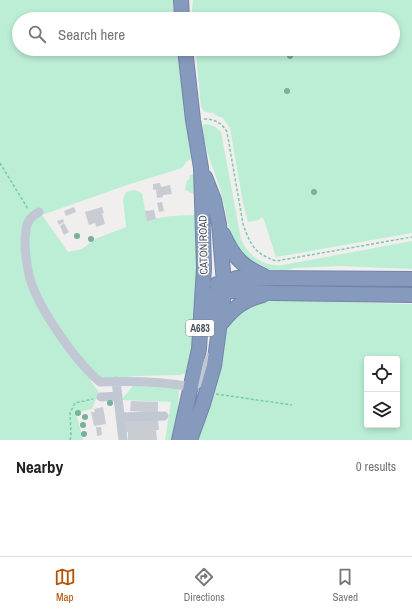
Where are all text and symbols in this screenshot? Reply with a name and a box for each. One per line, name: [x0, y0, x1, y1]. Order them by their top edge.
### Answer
search box: [12, 12, 400, 56]
icon: search: [26, 23, 48, 45]
text: Search here: [58, 24, 125, 45]
street label: CATON ROAD: [195, 215, 211, 275]
road number: A683: [186, 320, 214, 336]
map controls: [364, 356, 400, 428]
button: locate: [364, 356, 400, 392]
button: layers: [364, 392, 400, 428]
text: Nearby: [16, 455, 63, 478]
text: 0 results: [356, 458, 396, 475]
tab: Map: [54, 566, 76, 604]
tab: Directions: [184, 566, 225, 604]
tab: Saved: [333, 566, 358, 604]

